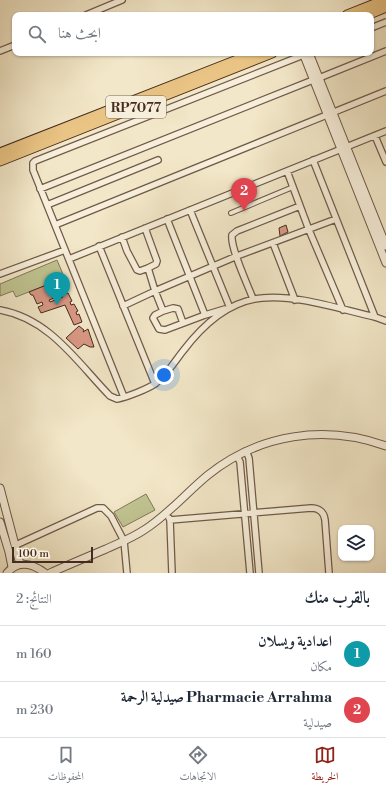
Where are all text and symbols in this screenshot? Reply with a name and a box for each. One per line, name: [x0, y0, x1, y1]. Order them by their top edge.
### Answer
search box: [12, 12, 374, 56]
icon: search: [26, 23, 48, 45]
text: ابحث هنا: [58, 24, 101, 43]
road number: RP7077: [106, 96, 166, 118]
pin: 2: [231, 178, 257, 211]
pin: 1: [44, 272, 70, 305]
your location: [154, 365, 174, 385]
map controls: [338, 525, 374, 561]
button: layers: [338, 525, 374, 561]
scale bar: [12, 545, 93, 564]
text: 100 m: [18, 547, 49, 561]
text: بالقرب منك: [304, 587, 370, 609]
text: النتائج: 2: [16, 591, 52, 607]
text: اعدادية ويسلان: [258, 632, 332, 651]
text: 160 m: [16, 646, 52, 662]
text: 1: [354, 646, 360, 662]
text: مكان: [310, 659, 332, 675]
text: Pharmacie Arrahma صيدلية الرحمة: [121, 688, 332, 707]
text: 230 m: [16, 702, 53, 718]
text: 2: [353, 702, 361, 718]
text: صيدلية: [303, 715, 332, 731]
tab: المحفوظات: [48, 744, 84, 787]
tab: الاتجاهات: [179, 744, 216, 787]
tab: الخريطة: [312, 744, 338, 787]

